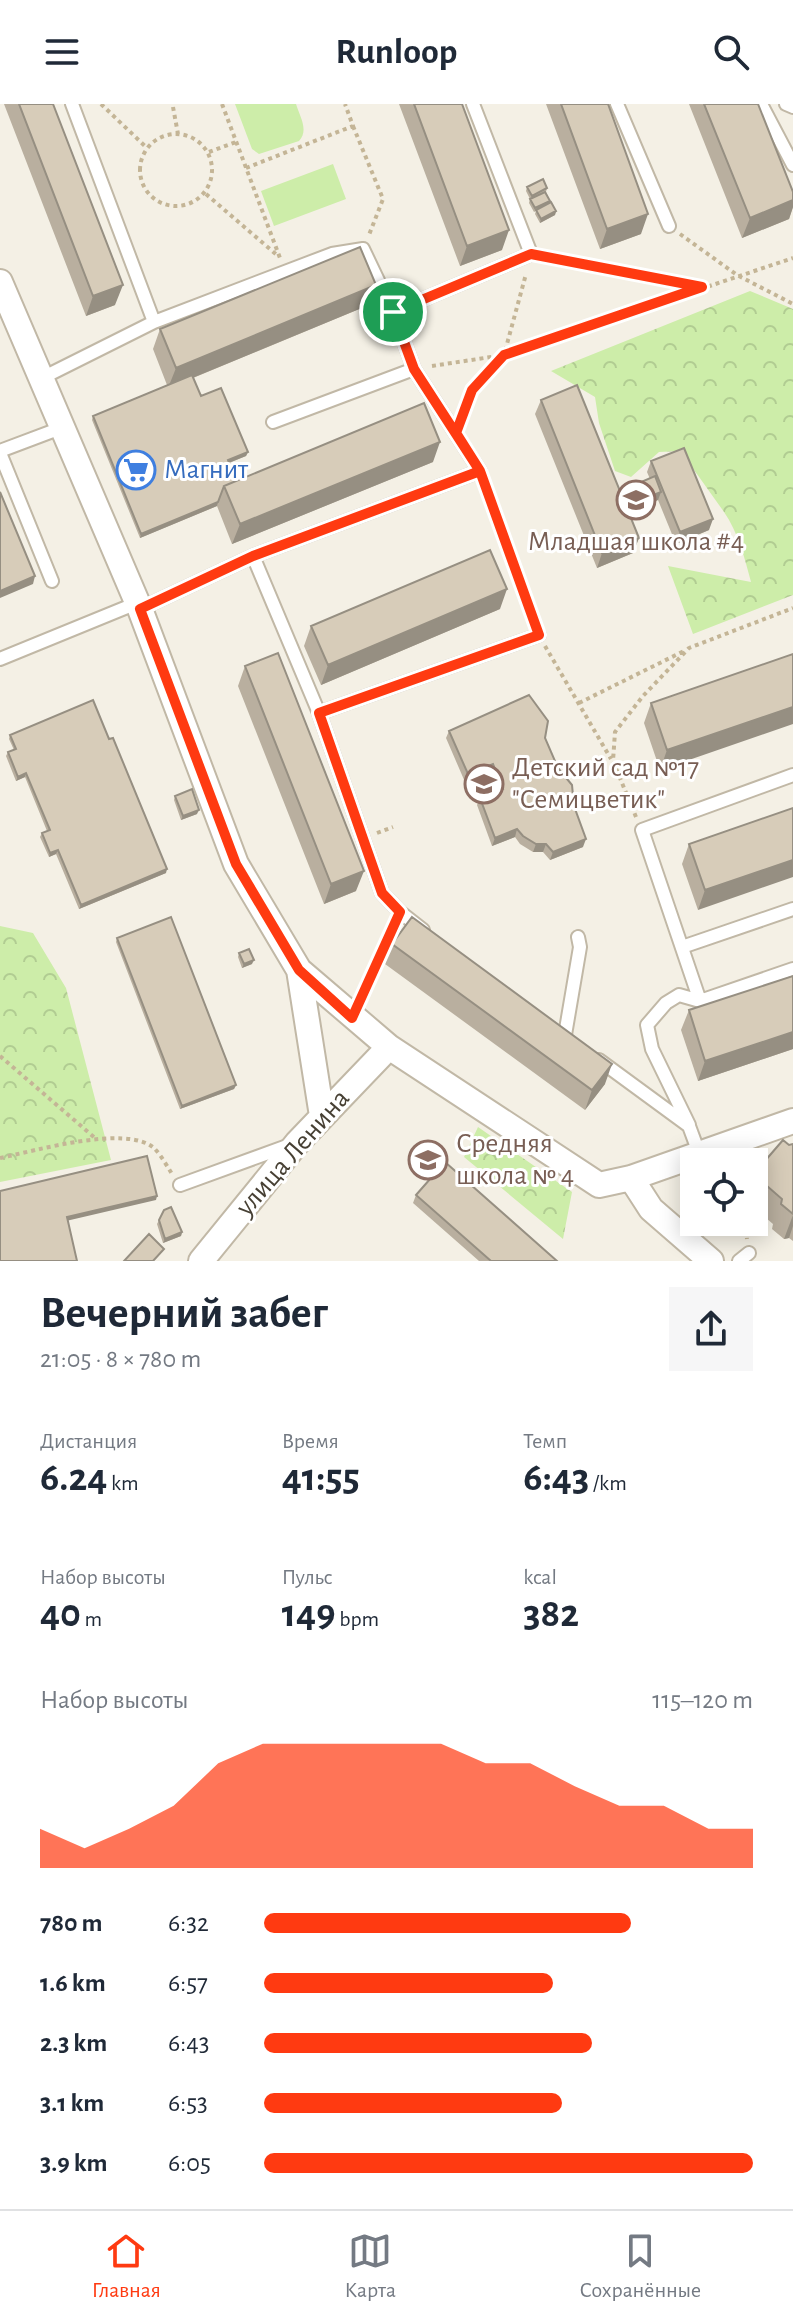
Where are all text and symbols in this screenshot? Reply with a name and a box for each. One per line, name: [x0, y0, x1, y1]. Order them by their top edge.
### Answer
icon: menu: [40, 30, 84, 74]
icon: search: [709, 30, 753, 74]
text: Runloop: [336, 34, 457, 70]
pin: [359, 278, 427, 346]
icon: arrive: [371, 290, 415, 334]
supermarket icon: Магнит: [115, 449, 157, 491]
place label: Магнит: [164, 456, 249, 484]
school or university icon: Младшая школа #4: [615, 479, 657, 521]
place label: Младшая школа #4: [528, 528, 744, 556]
place label: Детский сад №17 "Семицветик": [512, 754, 699, 814]
school or university icon: Детский сад №17 "Семицветик": [463, 763, 505, 805]
street label: улица Ленина: [230, 1084, 355, 1222]
place label: Средняя школа № 4: [456, 1130, 574, 1190]
school or university icon: Средняя школа № 4: [407, 1139, 449, 1181]
map controls: [680, 1148, 768, 1236]
button: locate: [680, 1148, 768, 1236]
button: share: [669, 1287, 753, 1371]
text: Вечерний забег: [40, 1292, 328, 1336]
text: 21:05 · 8 × 780 m: [40, 1346, 201, 1372]
text: Дистанция: [40, 1430, 137, 1452]
text: Время: [282, 1430, 339, 1452]
text: Темп: [523, 1430, 567, 1452]
text: 6.24: [40, 1458, 107, 1498]
text: 41:55: [282, 1458, 360, 1498]
text: 6:43: [523, 1458, 589, 1498]
text: km: [107, 1472, 139, 1494]
text: /km: [589, 1472, 627, 1494]
text: Набор высоты: [40, 1566, 166, 1588]
text: Пульс: [282, 1566, 333, 1588]
text: kcal: [523, 1566, 557, 1588]
text: 40: [40, 1594, 81, 1634]
text: 149: [282, 1594, 336, 1634]
text: 382: [523, 1594, 579, 1634]
text: m: [81, 1608, 102, 1630]
text: bpm: [336, 1608, 379, 1630]
text: Набор высоты: [40, 1687, 189, 1713]
text: 115–120 m: [652, 1687, 753, 1713]
text: 780 m: [40, 1910, 103, 1936]
text: 6:32: [168, 1910, 209, 1936]
text: 1.6 km: [40, 1970, 106, 1996]
text: 6:57: [168, 1970, 208, 1996]
text: 2.3 km: [40, 2030, 107, 2056]
text: 6:43: [168, 2030, 209, 2056]
text: 3.1 km: [40, 2090, 104, 2116]
text: 6:53: [168, 2090, 208, 2116]
text: 3.9 km: [40, 2150, 108, 2176]
text: 6:05: [168, 2150, 211, 2176]
tab: Главная: [92, 2229, 161, 2303]
tab: Карта: [344, 2229, 396, 2303]
tab: Сохранённые: [580, 2229, 701, 2303]

